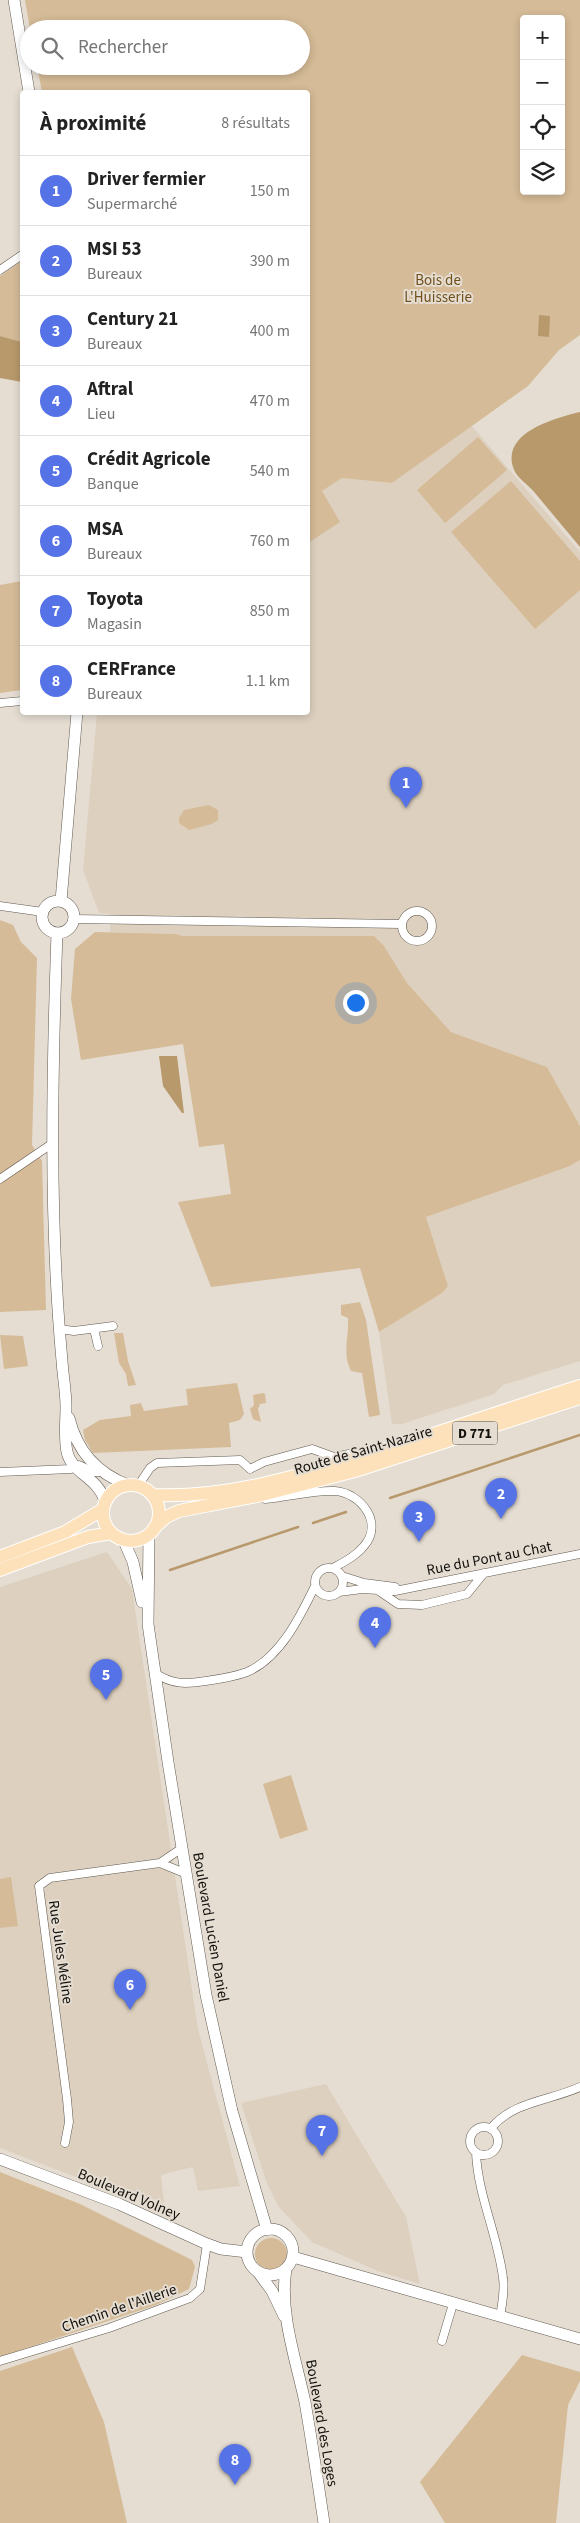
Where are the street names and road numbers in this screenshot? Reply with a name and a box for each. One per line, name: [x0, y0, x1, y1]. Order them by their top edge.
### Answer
street label: Route de Saint-Nazaire: [292, 1421, 435, 1480]
road number: D 771: [452, 1422, 498, 1445]
street label: Rue du Pont au Chat: [425, 1536, 553, 1581]
street label: Boulevard Lucien Daniel: [187, 1851, 234, 2004]
street label: Rue Jules Méline: [43, 1899, 78, 2005]
street label: Boulevard Volney: [74, 2163, 183, 2225]
street label: Chemin de l'Aillerie: [59, 2279, 179, 2338]
street label: Boulevard des Loges: [300, 2358, 343, 2488]

